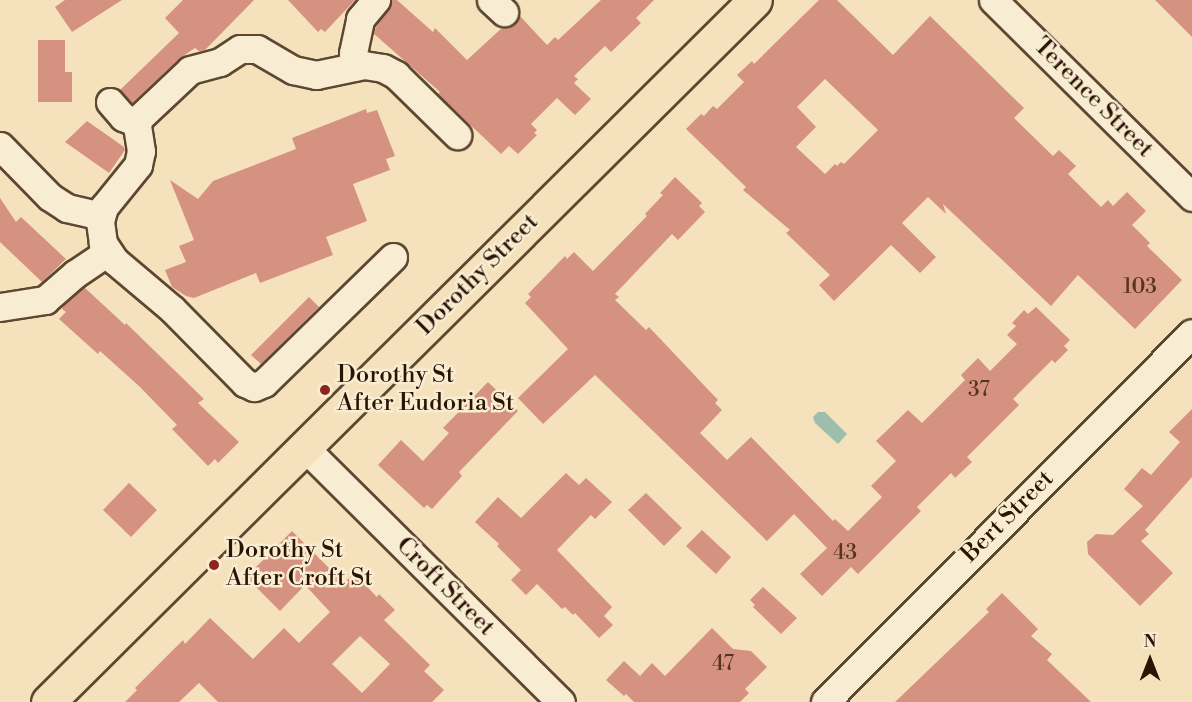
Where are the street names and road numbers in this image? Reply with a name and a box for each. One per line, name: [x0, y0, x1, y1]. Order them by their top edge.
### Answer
street label: Terence Street: [1027, 32, 1159, 164]
street label: Dorothy Street: [411, 208, 545, 342]
street label: Bert Street: [956, 465, 1060, 569]
street label: Croft Street: [390, 532, 500, 642]

